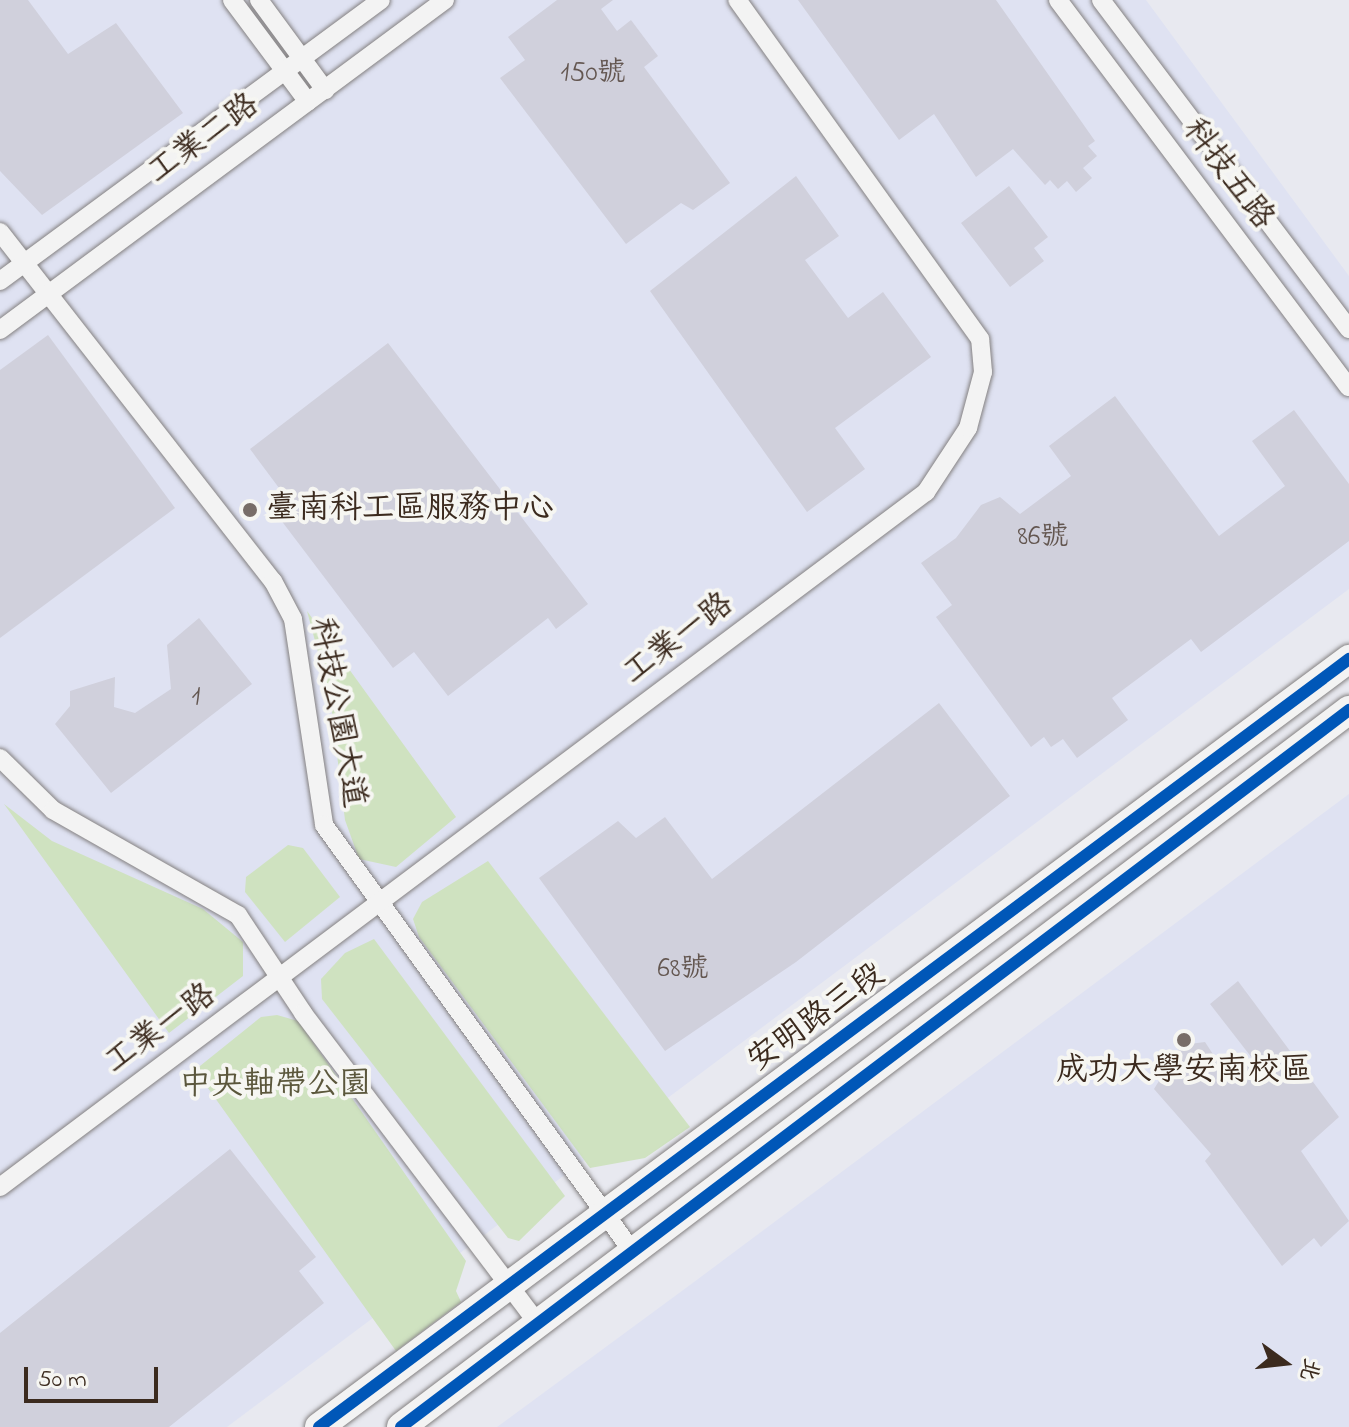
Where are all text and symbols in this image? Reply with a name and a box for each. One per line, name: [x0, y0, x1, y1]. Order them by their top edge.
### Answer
house number: 150號: [560, 57, 626, 91]
street label: 工業二路: [141, 87, 267, 193]
street label: 科技五路: [1173, 112, 1281, 238]
place label: 臺南科工區服務中心: [266, 491, 554, 529]
marker: 臺南科工區服務中心: [241, 501, 259, 519]
house number: 86號: [1018, 521, 1068, 555]
street label: 工業一路: [616, 586, 742, 694]
street label: 科技公園大道: [300, 615, 372, 811]
house number: 1: [192, 681, 200, 715]
house number: 68號: [658, 953, 708, 987]
street label: 安明路三段: [741, 956, 893, 1082]
street label: 工業一路: [98, 977, 224, 1083]
marker: 成功大學安南校區: [1175, 1031, 1193, 1049]
place label: 成功大學安南校區: [1056, 1053, 1312, 1091]
park label: 中央軸帶公園: [179, 1067, 371, 1105]
north arrow: [1245, 1323, 1325, 1403]
scale bar: [28, 1351, 162, 1401]
text: 北: [1290, 1354, 1326, 1384]
text: 50 m: [38, 1363, 87, 1398]

